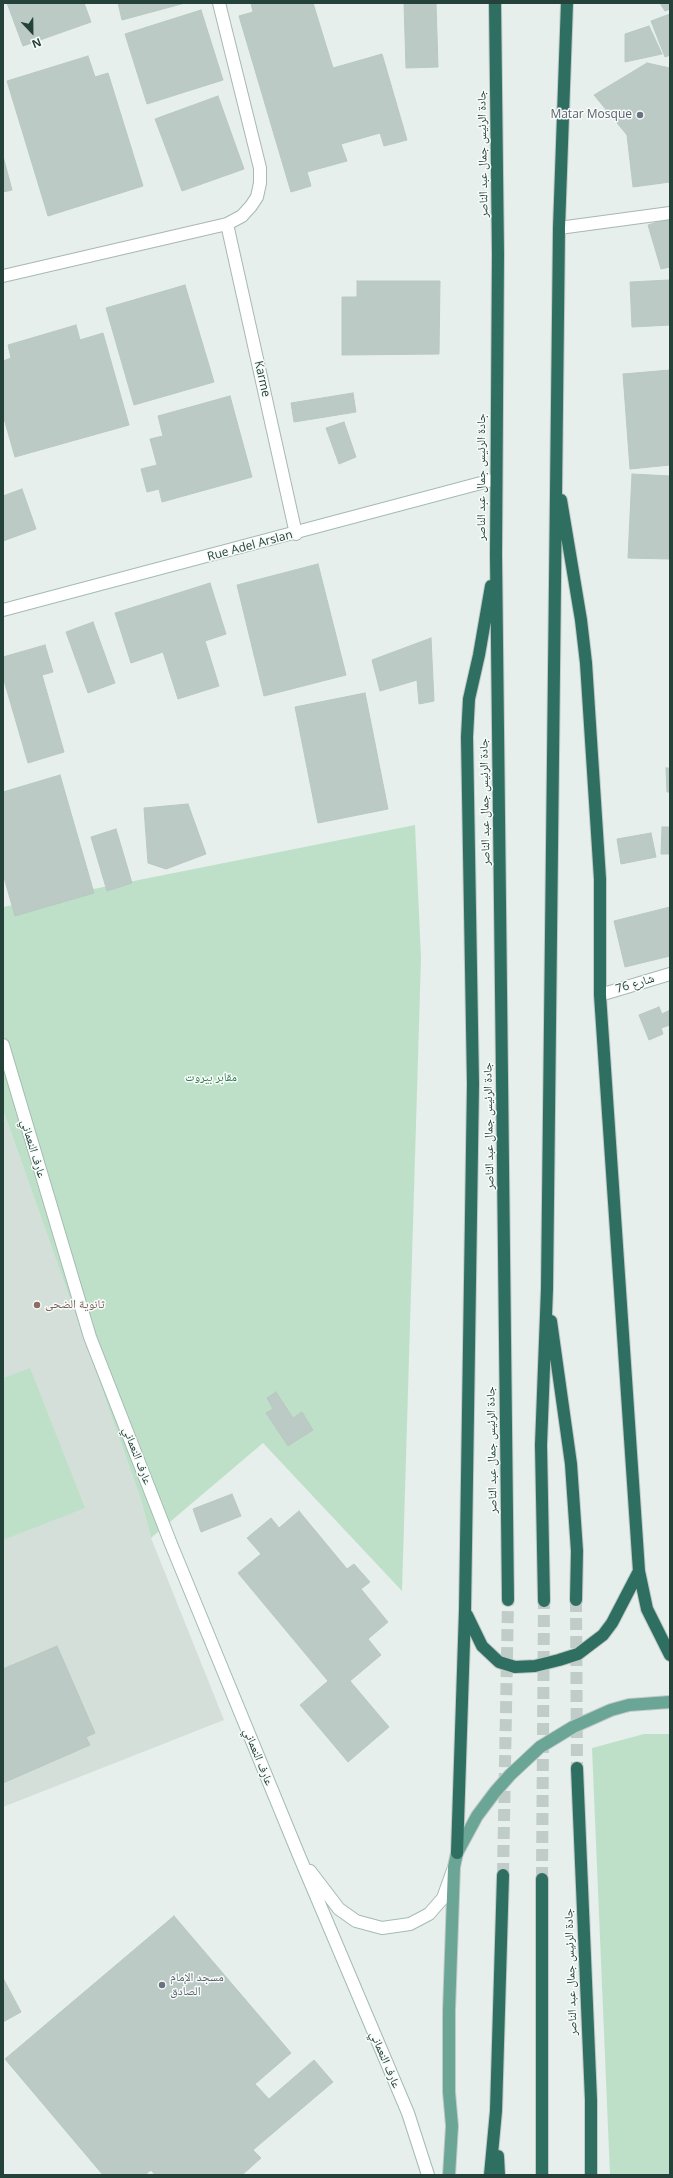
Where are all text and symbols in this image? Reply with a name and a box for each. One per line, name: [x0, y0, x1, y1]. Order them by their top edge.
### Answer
north arrow: [12, 12, 52, 52]
text: N: [30, 35, 44, 52]
street label: جادة الرئيس جمال عبد الناصر: [475, 90, 491, 218]
place label: Matar Mosque: [550, 108, 632, 122]
marker: Matar Mosque: [635, 110, 645, 120]
street label: Karme: [251, 359, 273, 399]
street label: جادة الرئيس جمال عبد الناصر: [475, 413, 489, 541]
street label: Rue Adel Arslan: [206, 528, 294, 564]
street label: جادة الرئيس جمال عبد الناصر: [477, 738, 493, 866]
street label: شارع 76: [614, 971, 656, 997]
street label: جادة الرئيس جمال عبد الناصر: [481, 1062, 497, 1190]
park label: مقابر بيروت: [185, 1071, 237, 1085]
street label: عارف النعماني: [17, 1118, 49, 1180]
place label: ثانوية الضحى: [45, 1298, 105, 1312]
marker: ثانوية الضحى: [32, 1300, 42, 1310]
street label: جادة الرئيس جمال عبد الناصر: [484, 1386, 500, 1514]
street label: عارف النعماني: [119, 1425, 155, 1487]
street label: عارف النعماني: [240, 1726, 276, 1788]
street label: جادة الرئيس جمال عبد الناصر: [562, 1908, 580, 2036]
place label: مسجد الإمام الصادق: [170, 1971, 224, 1999]
marker: مسجد الإمام الصادق: [157, 1980, 167, 1990]
street label: عارف النعماني: [367, 2029, 403, 2091]

